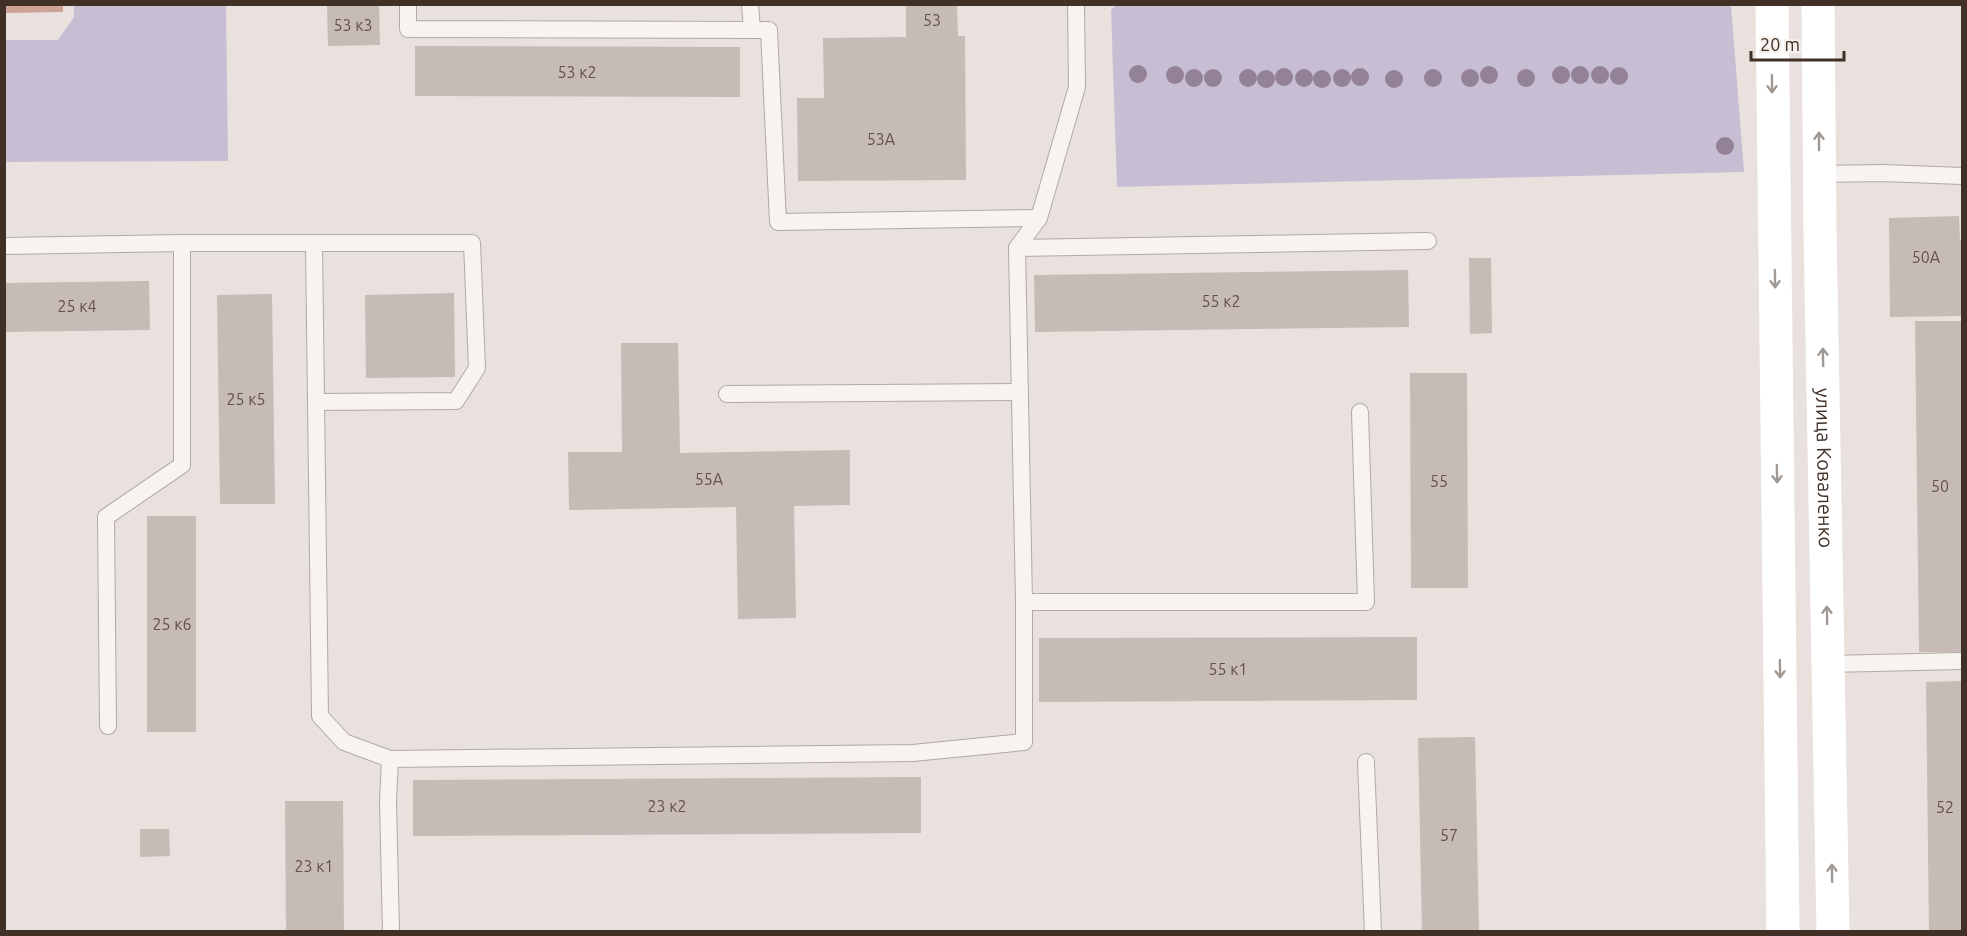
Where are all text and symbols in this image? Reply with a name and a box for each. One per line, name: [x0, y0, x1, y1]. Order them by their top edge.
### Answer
house number: 53: [923, 11, 941, 29]
house number: 53 к3: [334, 16, 372, 34]
scale bar: [1751, 24, 1844, 62]
text: 20 m: [1760, 34, 1800, 54]
house number: 53 к2: [558, 63, 596, 81]
one-way arrow: [1766, 73, 1778, 93]
house number: 53А: [867, 130, 896, 148]
one-way arrow: [1813, 132, 1825, 152]
house number: 50А: [1912, 248, 1941, 266]
one-way arrow: [1769, 268, 1781, 288]
house number: 55 к2: [1202, 292, 1240, 310]
house number: 25 к4: [58, 297, 96, 315]
one-way arrow: [1817, 348, 1828, 368]
street label: улица Коваленко: [1812, 388, 1838, 548]
house number: 25 к5: [227, 390, 265, 408]
one-way arrow: [1771, 463, 1783, 483]
house number: 55А: [695, 470, 724, 488]
house number: 55: [1430, 472, 1448, 490]
house number: 50: [1931, 477, 1949, 495]
one-way arrow: [1822, 606, 1833, 626]
house number: 25 к6: [153, 615, 191, 633]
one-way arrow: [1774, 658, 1786, 678]
house number: 55 к1: [1209, 660, 1247, 678]
house number: 23 к2: [648, 797, 686, 815]
house number: 52: [1936, 798, 1954, 816]
house number: 57: [1440, 826, 1458, 844]
house number: 23 к1: [295, 857, 333, 875]
one-way arrow: [1826, 864, 1838, 884]

